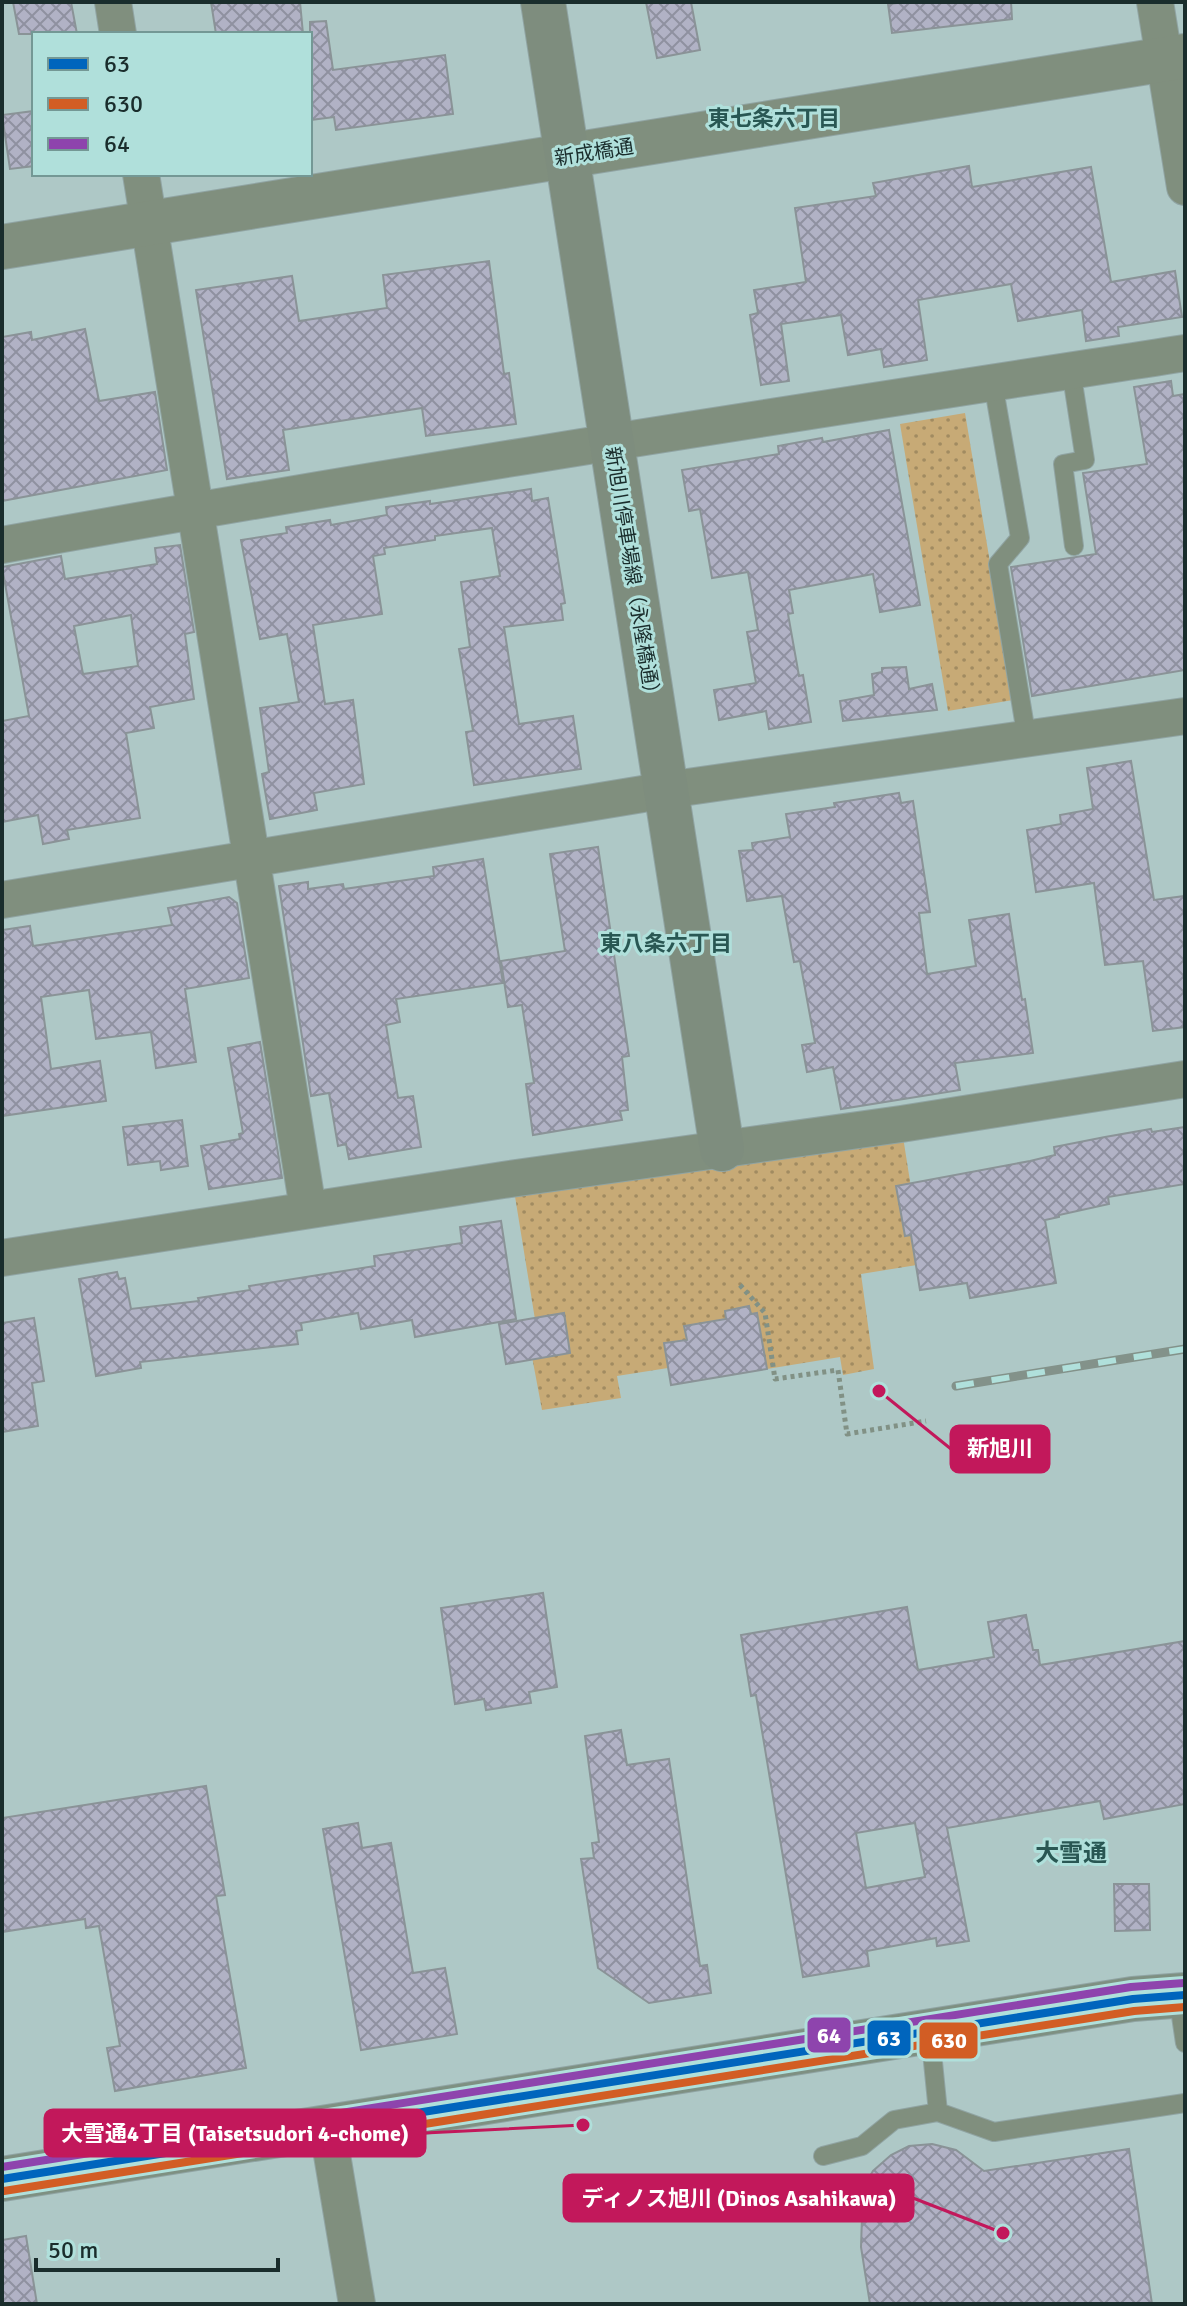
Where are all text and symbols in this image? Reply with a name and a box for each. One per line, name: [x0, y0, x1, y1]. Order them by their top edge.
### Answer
legend: [32, 32, 312, 176]
text: 63: [104, 49, 130, 79]
text: 630: [104, 89, 143, 119]
district label: 東七条六丁目: [708, 105, 840, 132]
text: 64: [104, 129, 130, 159]
street label: 新成橋通: [553, 134, 636, 171]
street label: 新旭川停車場線（永隆橋通）: [600, 445, 665, 705]
district label: 東八条六丁目: [600, 930, 732, 957]
callout: 新旭川: [951, 1426, 1049, 1472]
text: 新旭川: [967, 1435, 1033, 1462]
district label: 大雪通: [1035, 1838, 1107, 1868]
line badge: 64: [806, 2016, 852, 2054]
line badge: 63: [866, 2019, 912, 2057]
line badge: 630: [918, 2021, 979, 2060]
text: 64: [817, 2022, 841, 2049]
text: 63: [877, 2025, 901, 2052]
text: 630: [931, 2027, 967, 2054]
callout: 大雪通4丁目 (Taisetsudori 4-chome): [45, 2110, 425, 2156]
text: 大雪通4丁目 (Taisetsudori 4-chome): [61, 2120, 409, 2147]
callout: ディノス旭川 (Dinos Asahikawa): [564, 2175, 913, 2221]
text: ディノス旭川 (Dinos Asahikawa): [581, 2185, 897, 2212]
scale bar: [36, 2222, 278, 2272]
text: 50 m: [48, 2235, 98, 2265]

